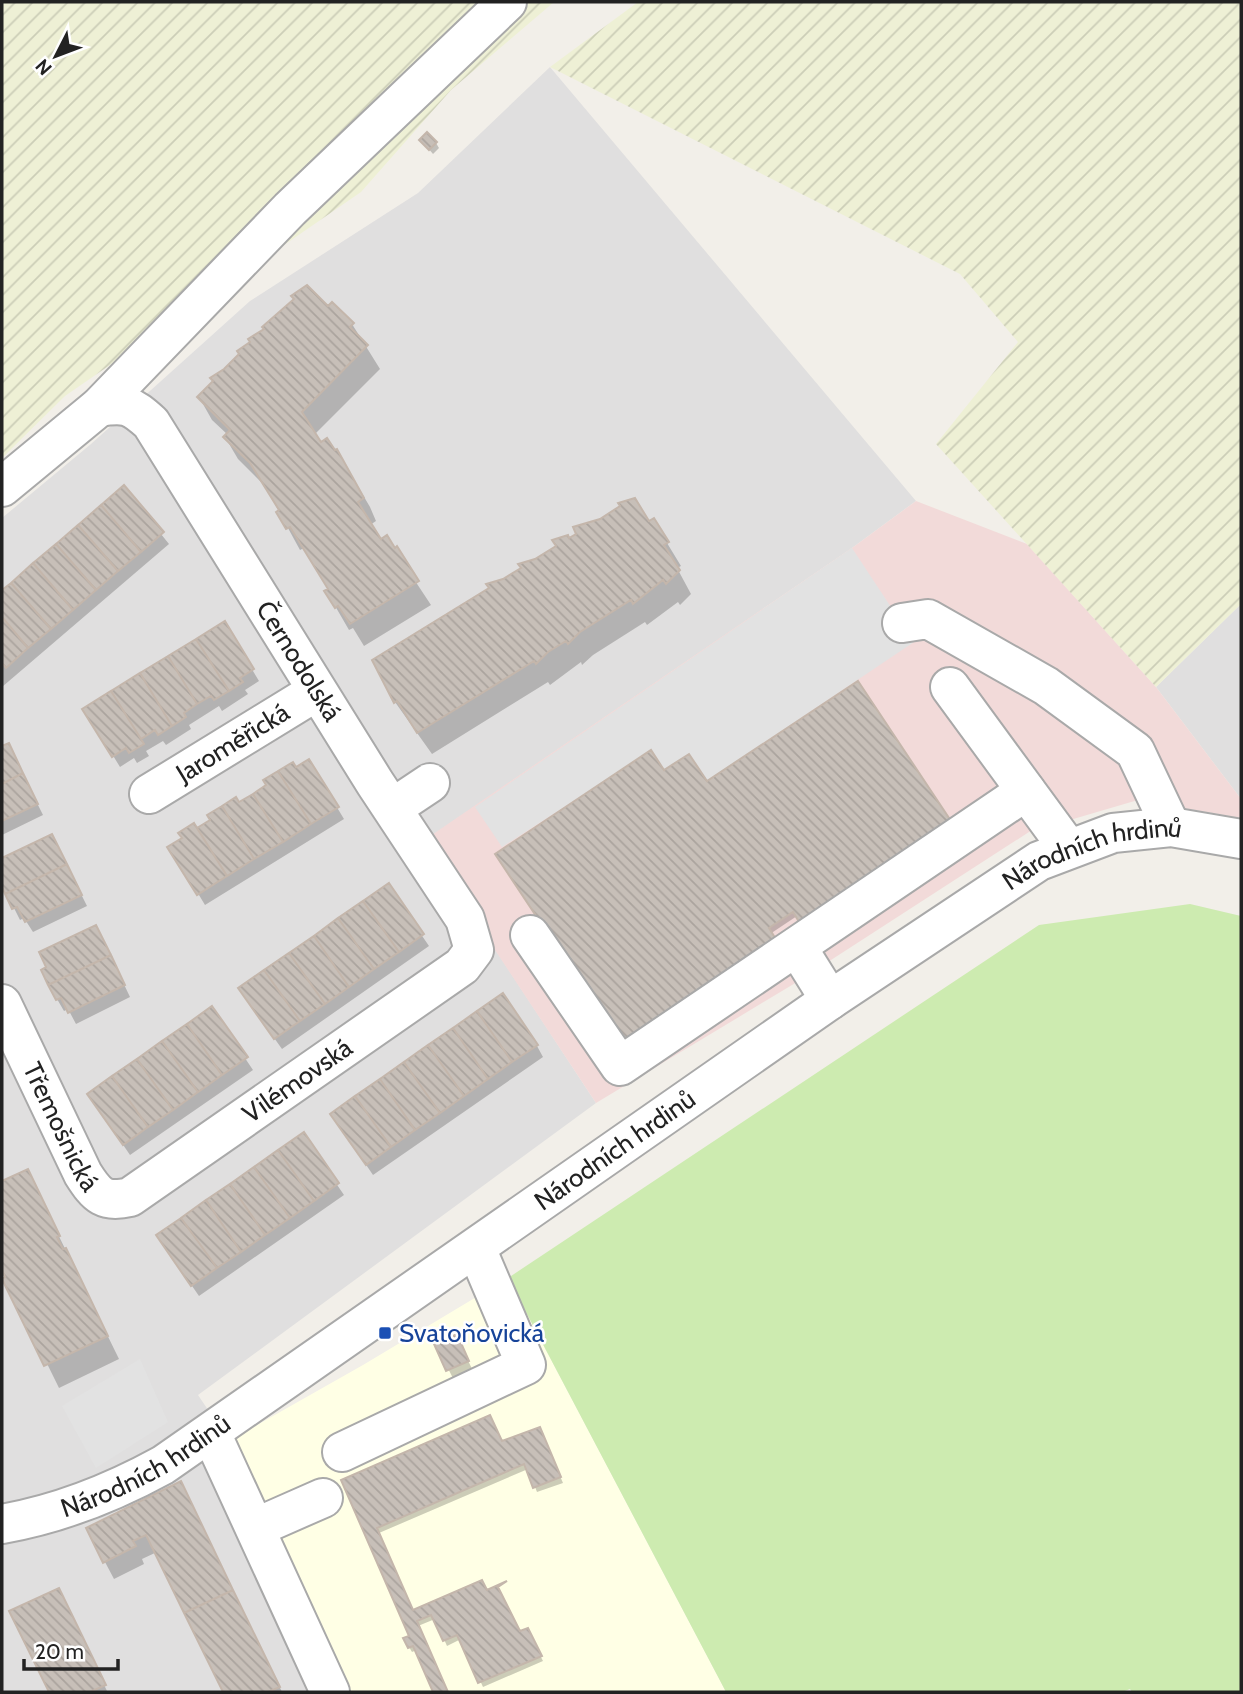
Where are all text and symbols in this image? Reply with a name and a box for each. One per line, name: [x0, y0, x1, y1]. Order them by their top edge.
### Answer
north arrow: [21, 21, 91, 91]
text: N: [31, 54, 57, 80]
street label: Černodolská: [249, 595, 349, 728]
street label: Jaroměřická: [169, 696, 295, 790]
street label: Národních hrdinů: [996, 811, 1184, 897]
street label: Vilémovská: [236, 1031, 359, 1130]
street label: Třemošnická: [16, 1057, 106, 1198]
street label: Národních hrdinů: [528, 1083, 702, 1217]
place label: Svatoňovická: [399, 1317, 545, 1349]
marker: Svatoňovická: [377, 1325, 393, 1341]
street label: Národních hrdinů: [56, 1407, 236, 1524]
scale bar: [24, 1628, 119, 1672]
text: 20 m: [35, 1639, 84, 1664]

